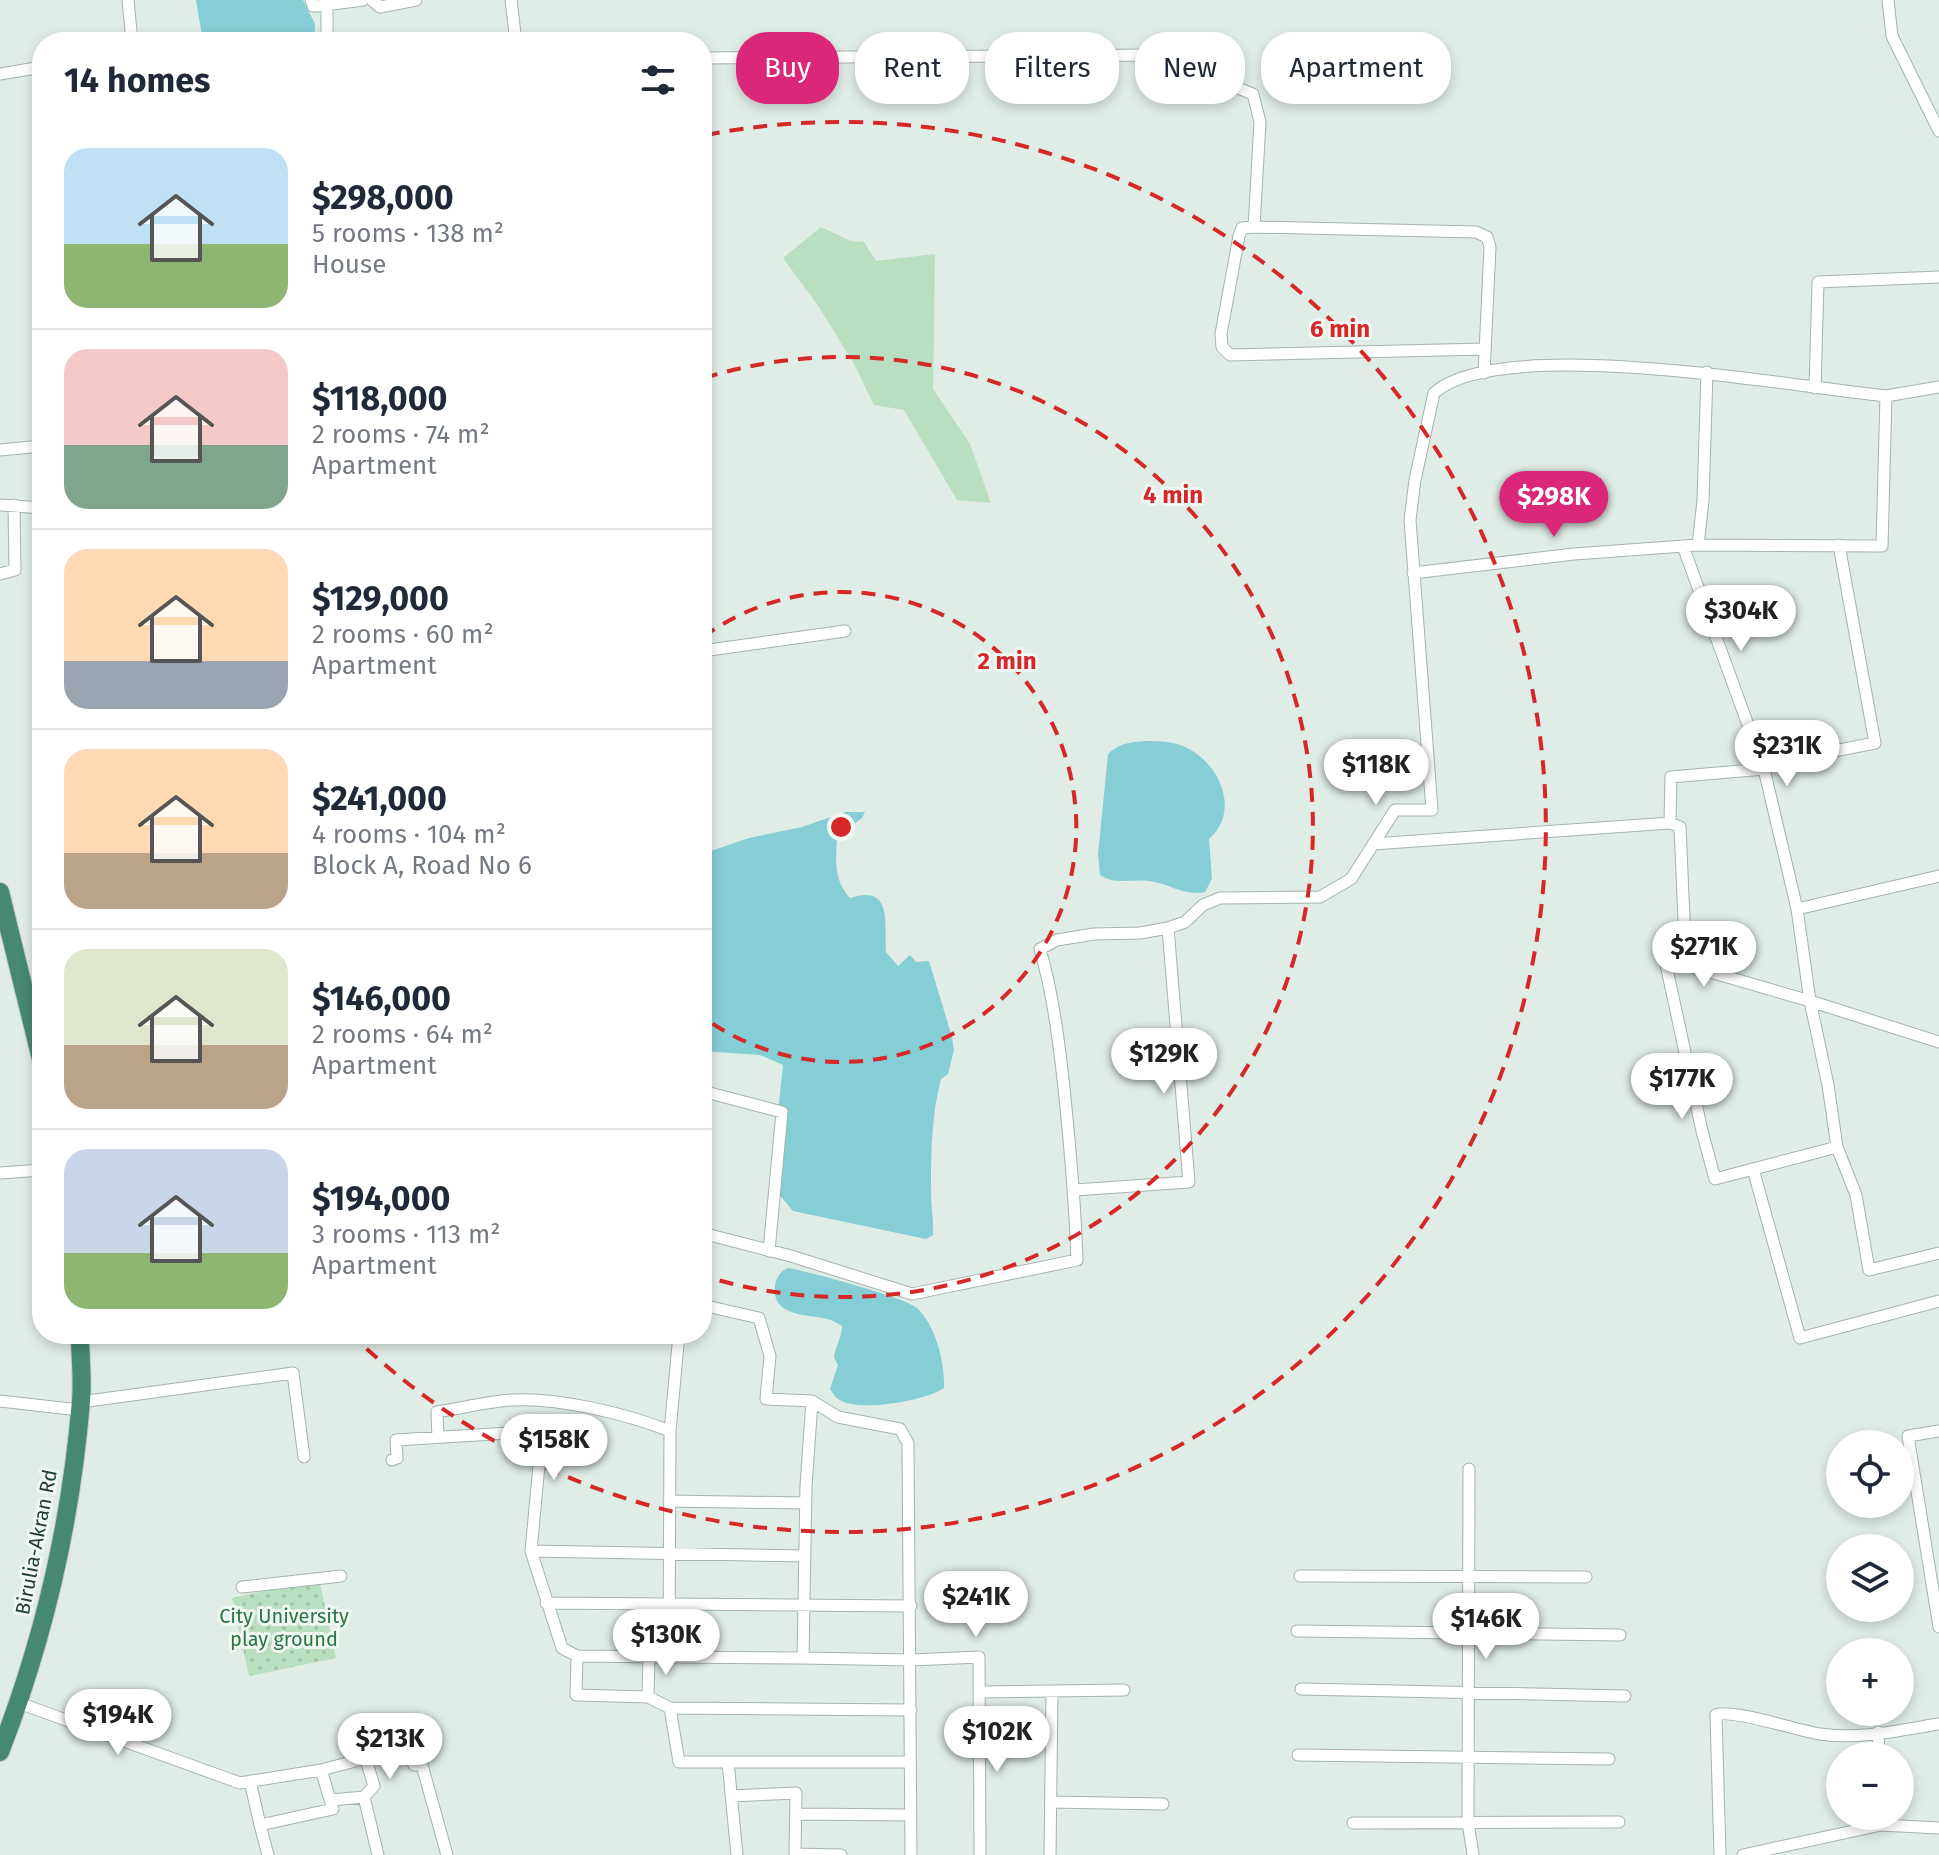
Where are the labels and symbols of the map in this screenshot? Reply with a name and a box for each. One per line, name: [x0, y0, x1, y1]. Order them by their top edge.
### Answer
text: 6 min: [1310, 315, 1370, 343]
pin: $298K: [1498, 471, 1610, 539]
text: 4 min: [1143, 481, 1203, 509]
pin: $304K: [1685, 585, 1797, 653]
text: 2 min: [978, 647, 1037, 675]
pin: $231K: [1731, 720, 1843, 788]
pin: $118K: [1320, 739, 1432, 807]
centre of rings: [827, 813, 855, 841]
pin: $271K: [1648, 921, 1760, 989]
pin: $129K: [1108, 1028, 1220, 1096]
pin: $177K: [1626, 1053, 1738, 1121]
pin: $158K: [498, 1414, 610, 1482]
street label: Birulia-Akran Rd: [10, 1467, 62, 1617]
pin: $241K: [920, 1571, 1032, 1639]
pin: $146K: [1430, 1593, 1542, 1661]
park label: City University play ground: [219, 1604, 349, 1651]
pin: $130K: [610, 1609, 722, 1677]
pin: $194K: [62, 1689, 174, 1757]
pin: $102K: [941, 1706, 1053, 1774]
pin: $213K: [334, 1713, 446, 1781]

